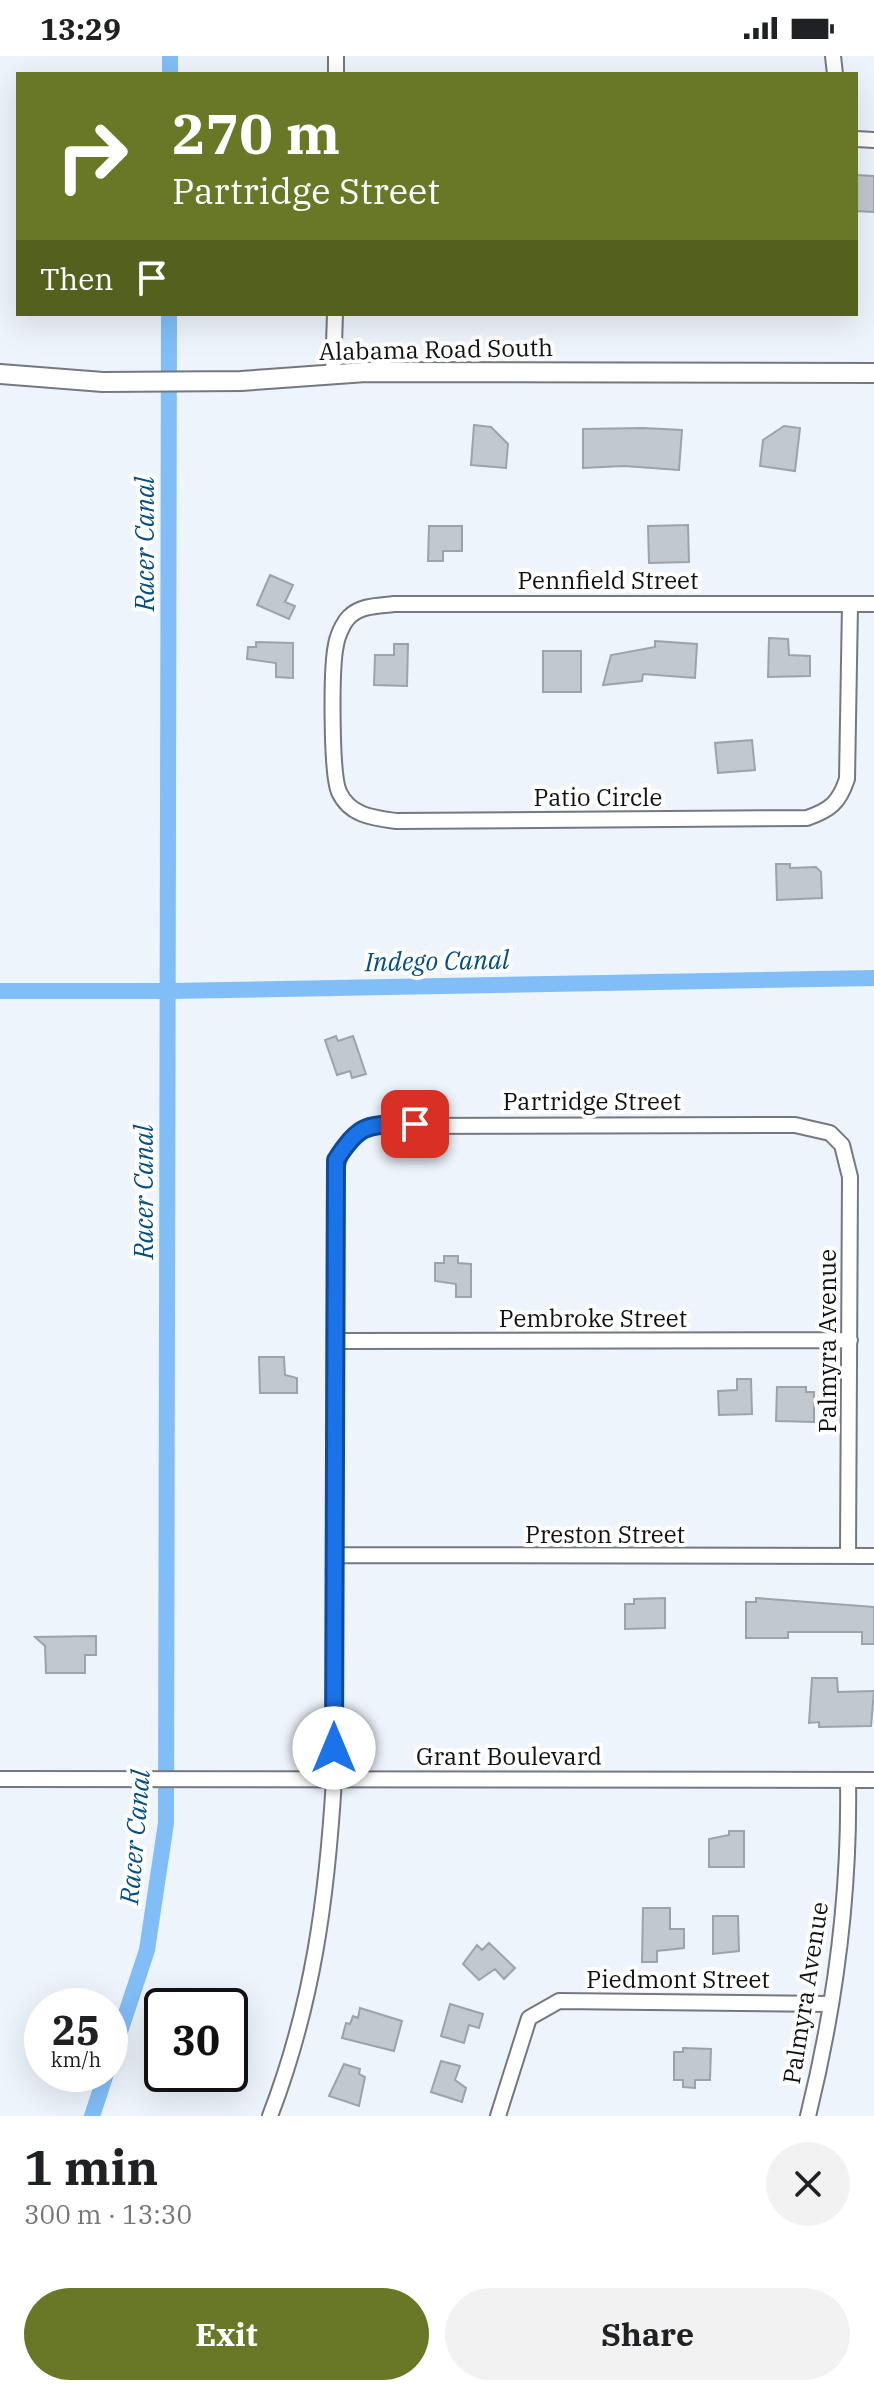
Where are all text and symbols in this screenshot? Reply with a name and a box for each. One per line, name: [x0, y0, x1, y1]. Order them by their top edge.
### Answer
text: 13:29: [40, 9, 121, 48]
text: 270 m: [172, 97, 340, 169]
icon: right: [40, 104, 144, 208]
text: Partridge Street: [172, 167, 440, 214]
icon: arrive: [130, 256, 174, 300]
text: Then: [40, 259, 114, 298]
street label: Alabama Road South: [319, 331, 553, 367]
water label: Racer Canal: [127, 476, 161, 612]
street label: Pennfield Street: [518, 564, 698, 596]
street label: Patio Circle: [534, 781, 662, 813]
water label: Indego Canal: [363, 942, 510, 978]
street label: Partridge Street: [503, 1085, 681, 1117]
pin: [381, 1090, 449, 1158]
icon: arrive: [393, 1102, 437, 1146]
water label: Racer Canal: [126, 1124, 160, 1260]
street label: Palmyra Avenue: [811, 1249, 843, 1433]
street label: Pembroke Street: [499, 1302, 687, 1334]
street label: Preston Street: [525, 1518, 685, 1550]
position arrow: [292, 1706, 376, 1790]
street label: Grant Boulevard: [416, 1740, 602, 1772]
water label: Racer Canal: [111, 1768, 157, 1906]
street label: Palmyra Avenue: [775, 1899, 835, 2086]
street label: Piedmont Street: [586, 1963, 770, 1995]
speed limit sign: 30: [144, 1988, 248, 2092]
text: 25: [52, 2004, 100, 2056]
text: km/h: [51, 2046, 101, 2073]
text: 1 min: [24, 2136, 158, 2198]
button: close: [766, 2142, 850, 2226]
text: 300 m · 13:30: [24, 2197, 192, 2231]
button: Exit: [24, 2288, 429, 2380]
button: Share: [445, 2288, 850, 2380]

